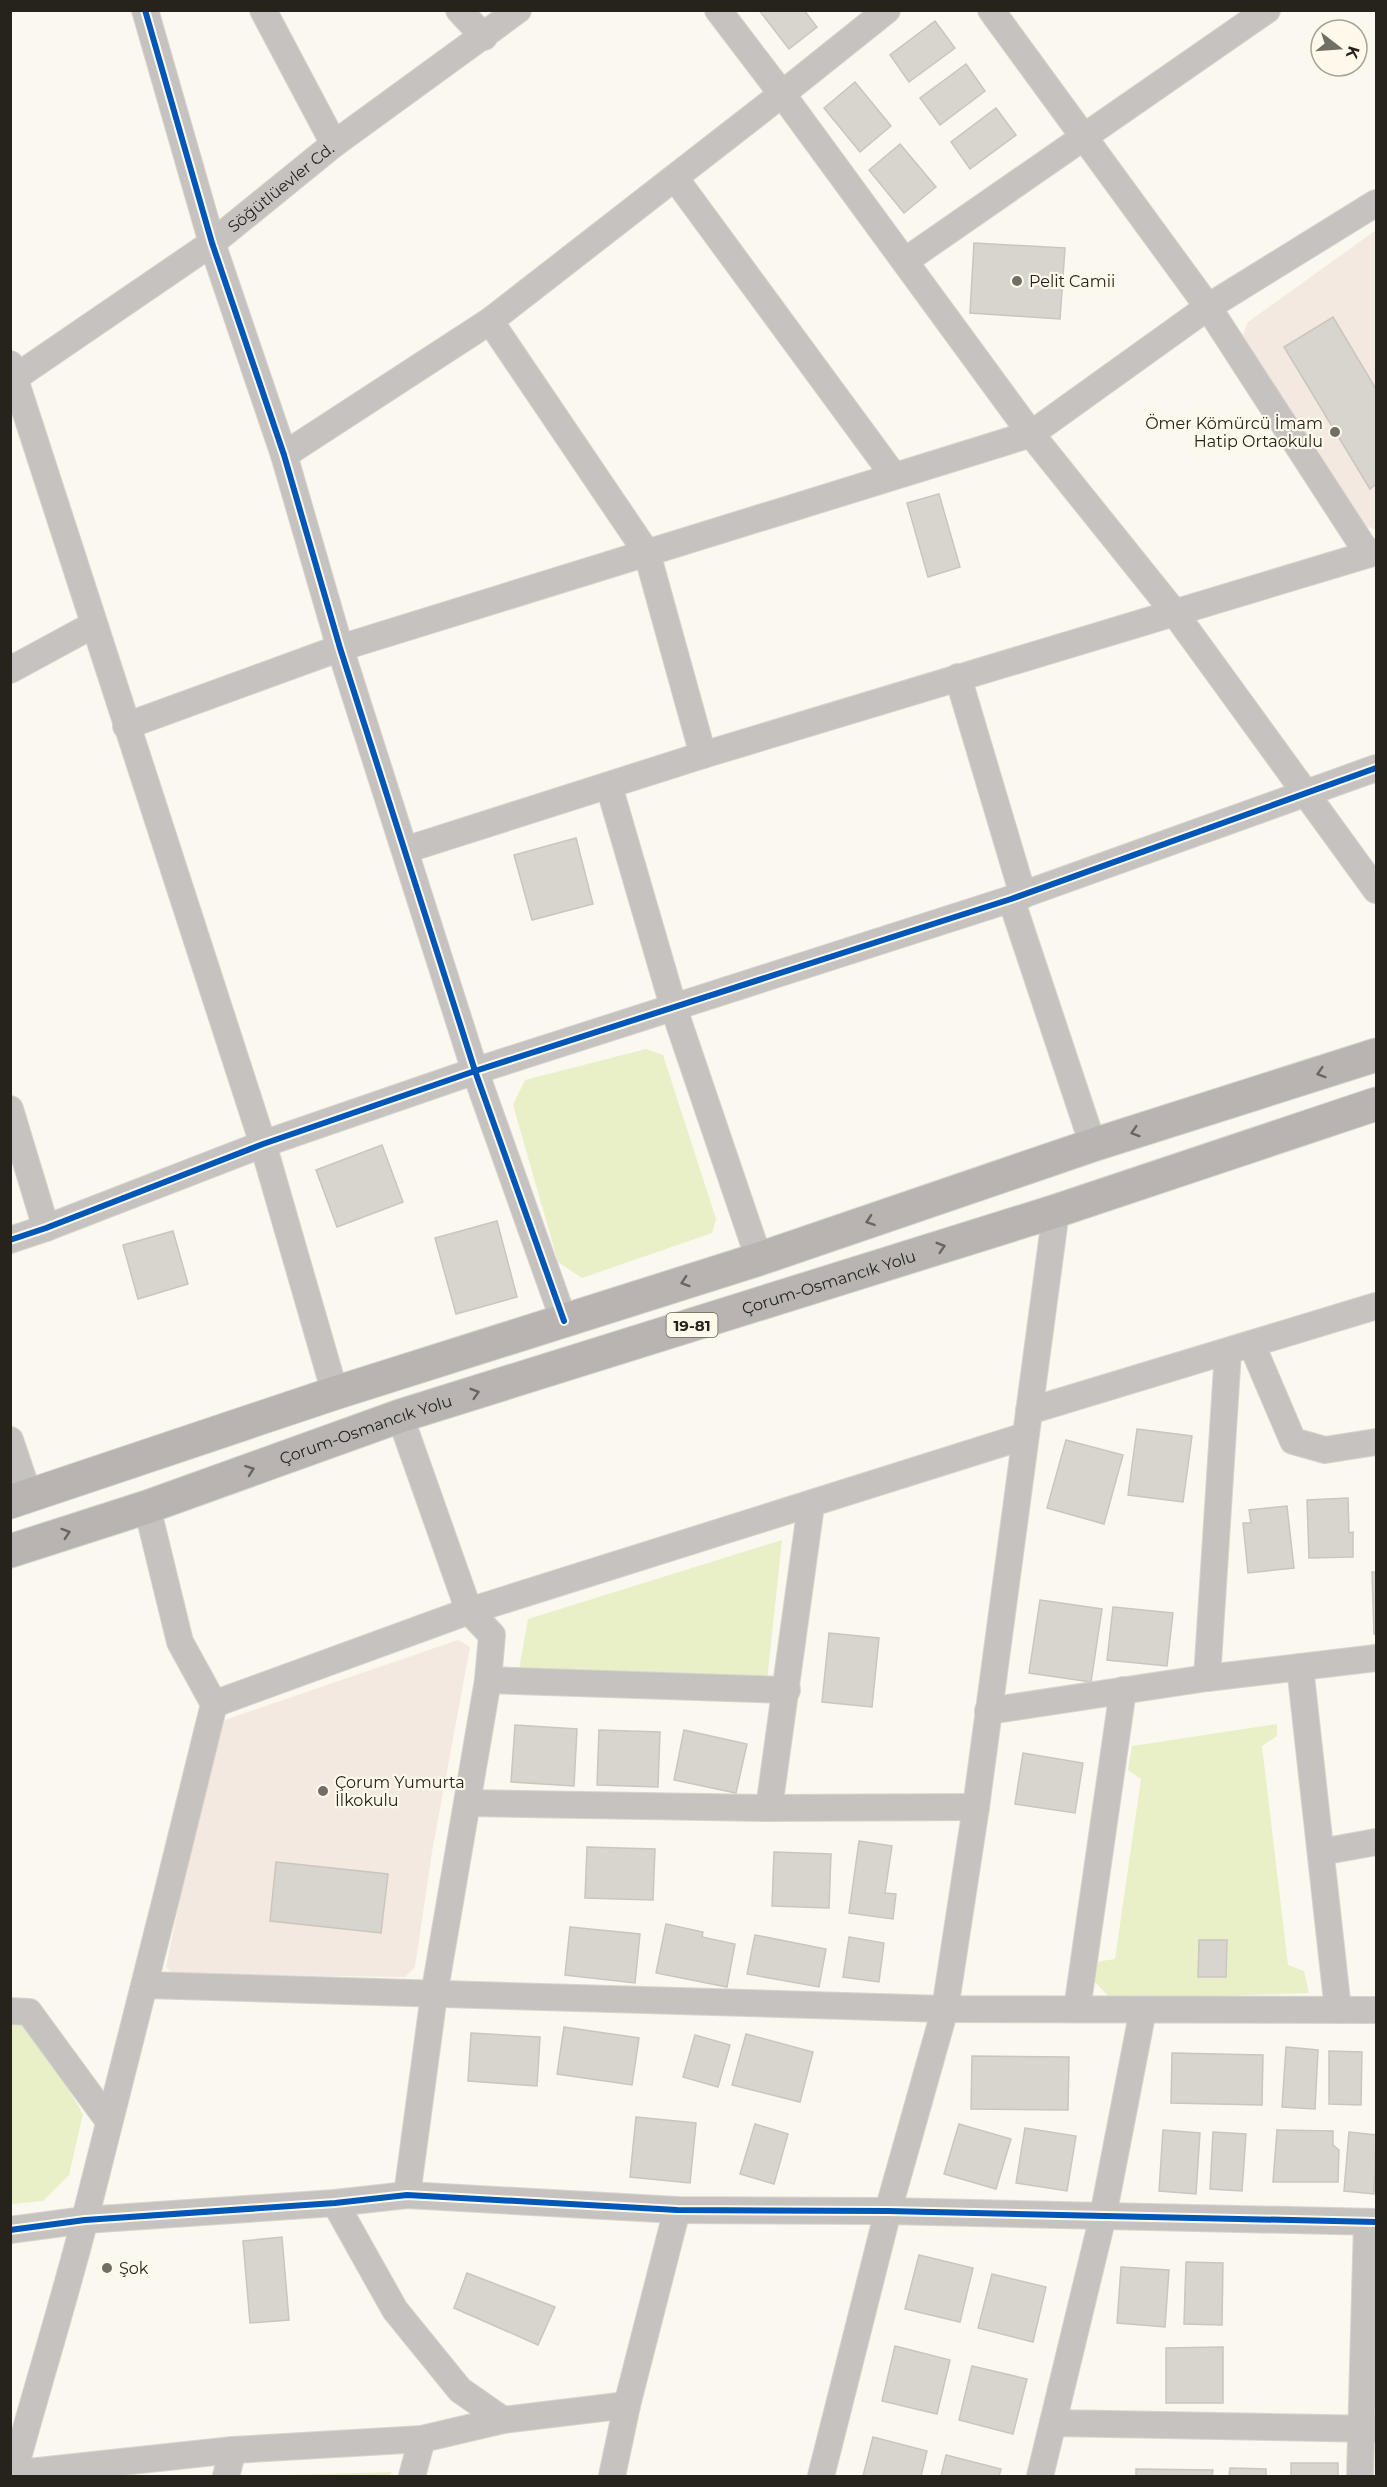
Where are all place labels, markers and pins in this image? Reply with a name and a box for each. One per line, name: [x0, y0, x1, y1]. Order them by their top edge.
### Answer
place label: Pelit Camii: [1029, 272, 1115, 291]
marker: Pelit Camii: [1010, 274, 1024, 288]
place label: Ömer Kömürcü İmam Hatip Ortaokulu: [1145, 413, 1323, 451]
marker: Ömer Kömürcü İmam Hatip Ortaokulu: [1328, 425, 1342, 439]
place label: Çorum Yumurta İlkokulu: [335, 1773, 465, 1810]
marker: Çorum Yumurta İlkokulu: [316, 1784, 330, 1798]
place label: Şok: [119, 2259, 149, 2278]
marker: Şok: [100, 2261, 114, 2275]

